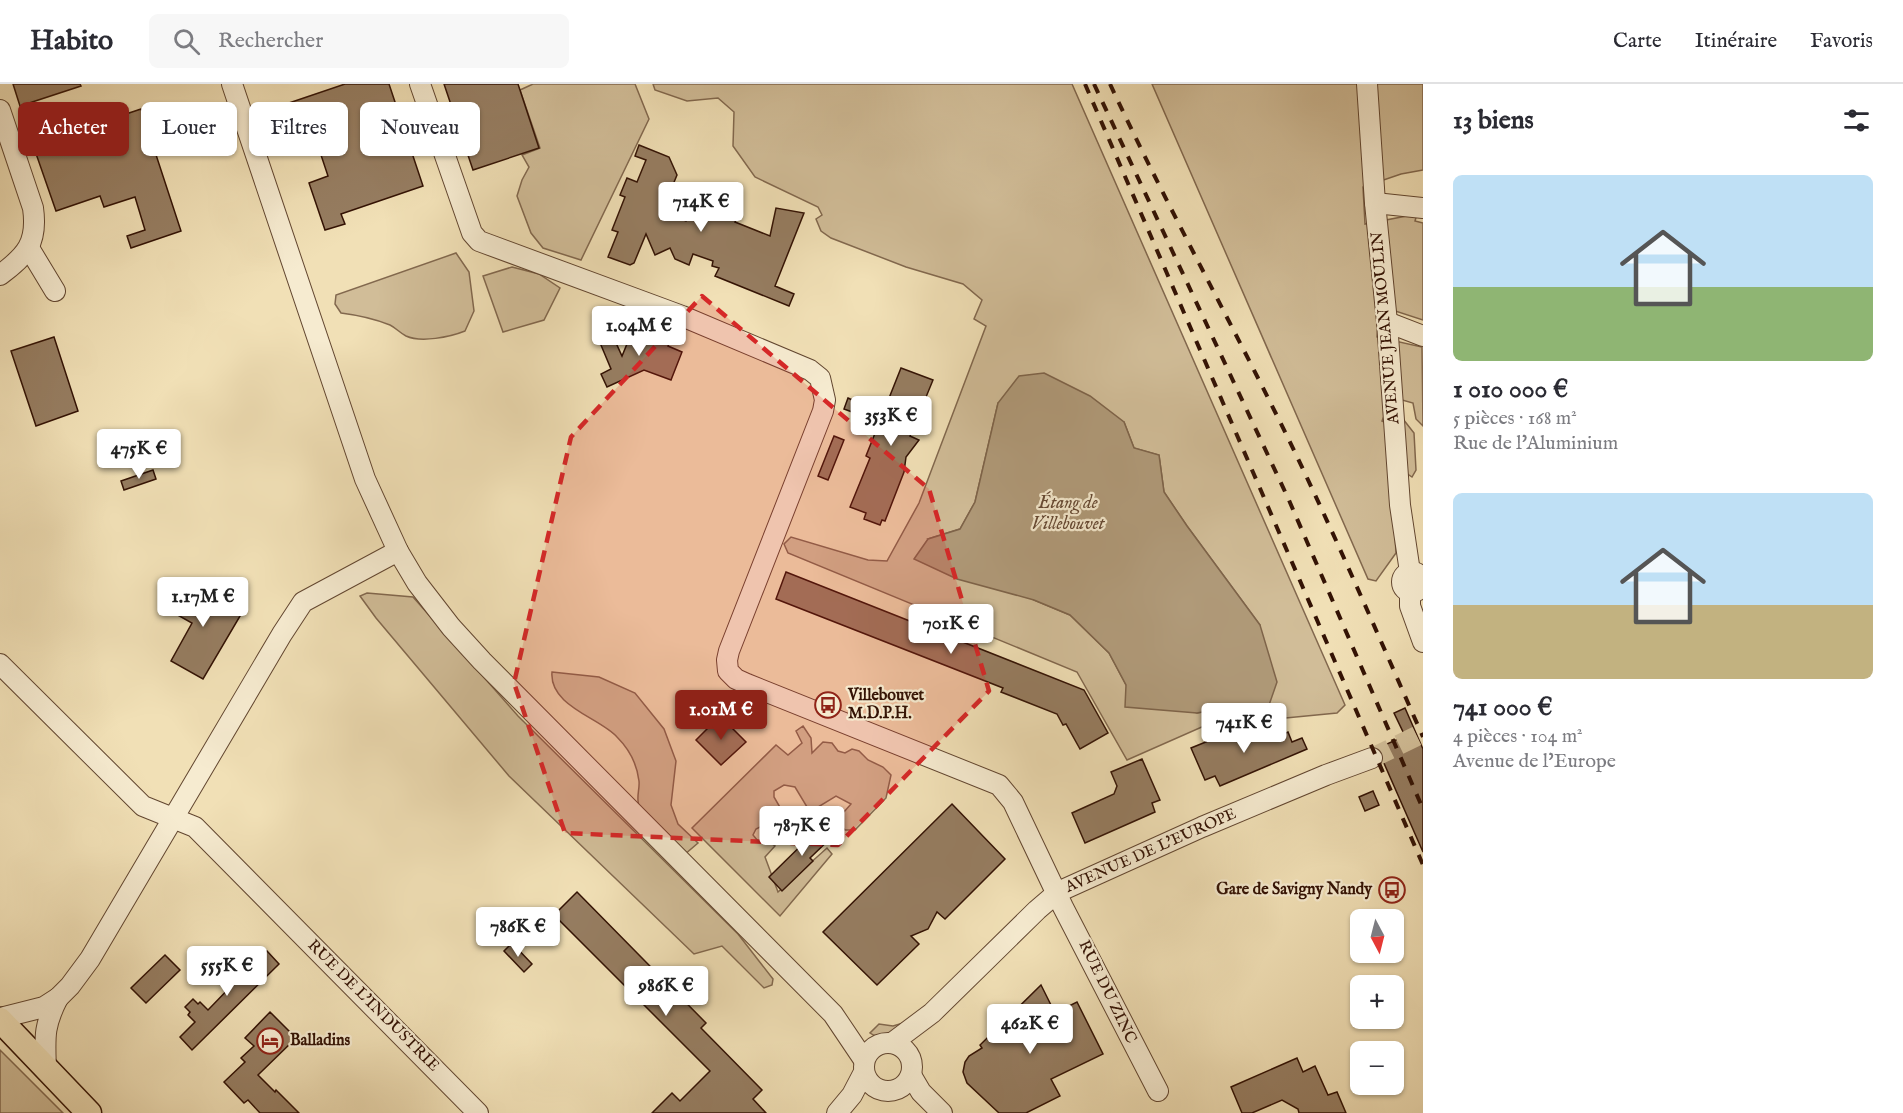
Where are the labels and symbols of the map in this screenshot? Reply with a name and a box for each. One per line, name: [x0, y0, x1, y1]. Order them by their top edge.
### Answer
pin: 714K €: [652, 182, 750, 233]
street label: AVENUE JEAN MOULIN: [1368, 231, 1404, 426]
pin: 1.04M €: [584, 306, 694, 357]
pin: 353K €: [842, 396, 940, 447]
pin: 475K €: [90, 429, 188, 480]
water label: Étang de Villebouvet: [1031, 491, 1106, 536]
pin: 1.17M €: [148, 577, 258, 628]
pin: 701K €: [902, 604, 1000, 655]
place label: Villebouvet M.D.P.H.: [847, 686, 925, 724]
pin: 1.01M €: [666, 690, 776, 741]
bus stop icon: Villebouvet M.D.P.H.: [813, 690, 843, 720]
pin: 741K €: [1195, 703, 1293, 754]
street label: AVENUE DE L'EUROPE: [1061, 804, 1240, 898]
pin: 787K €: [753, 806, 851, 857]
bus stop icon: Gare de Savigny Nandy: [1377, 875, 1407, 905]
place label: Gare de Savigny Nandy: [1216, 880, 1373, 900]
pin: 786K €: [469, 907, 567, 958]
north arrow: [1350, 909, 1404, 963]
street label: RUE DE L'INDUSTRIE: [303, 936, 443, 1076]
street label: RUE DU ZINC: [1073, 937, 1141, 1047]
pin: 555K €: [178, 946, 276, 997]
pin: 986K €: [617, 966, 715, 1017]
pin: 462K €: [981, 1004, 1079, 1055]
hotel icon: Balladins: [255, 1026, 285, 1056]
place label: Balladins: [290, 1031, 351, 1051]

